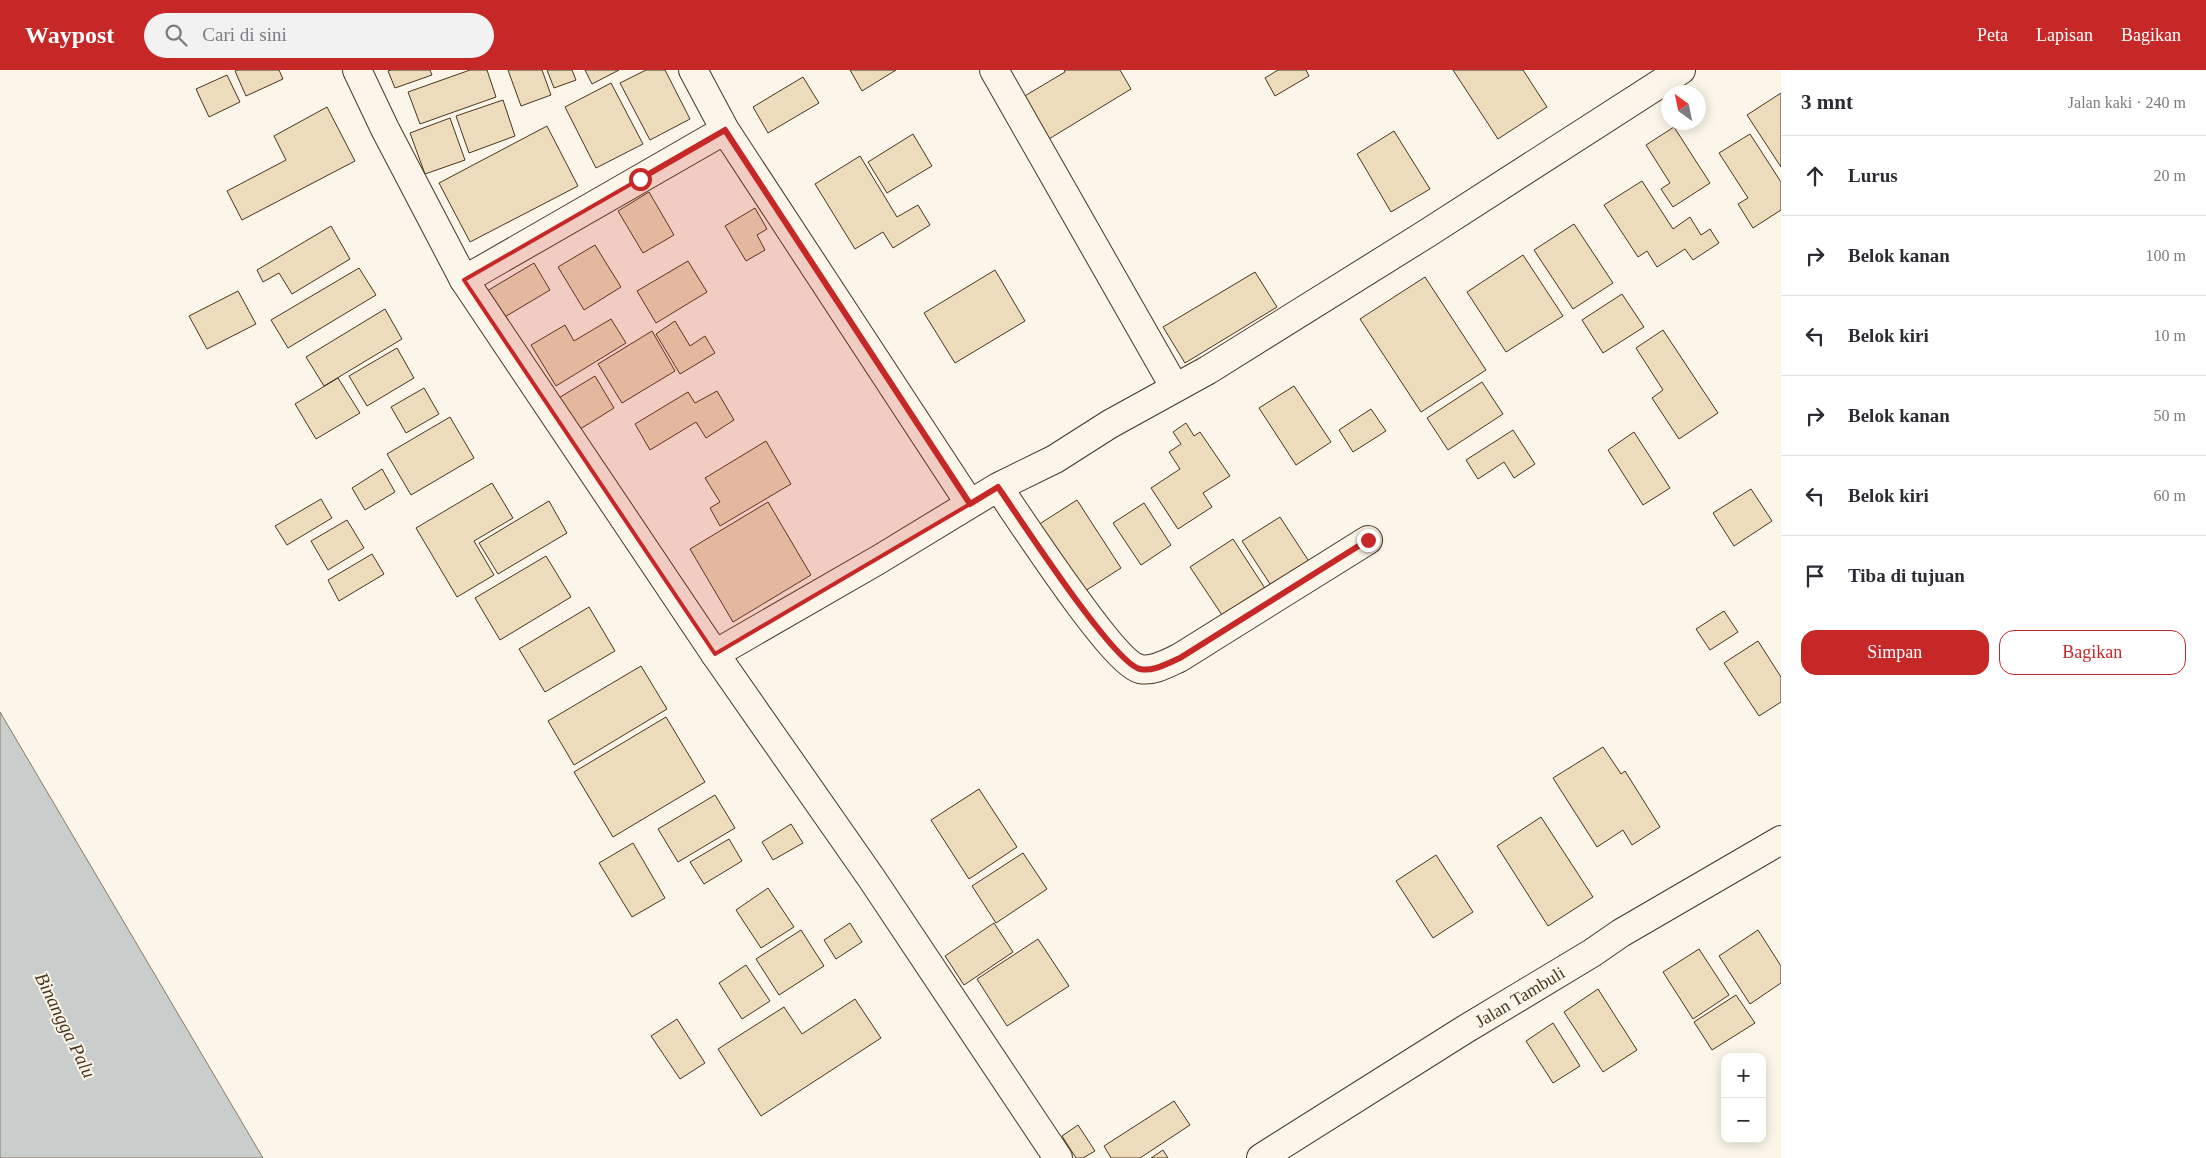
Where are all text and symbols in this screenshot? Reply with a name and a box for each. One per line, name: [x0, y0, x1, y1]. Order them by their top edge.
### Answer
search box: [144, 13, 494, 58]
icon: search: [162, 21, 190, 49]
text: Waypost: [25, 22, 114, 48]
text: Cari di sini: [202, 24, 287, 45]
text: Peta: [1977, 25, 2008, 45]
text: Lapisan: [2036, 25, 2093, 45]
text: Bagikan: [2121, 25, 2181, 45]
north arrow: [1661, 85, 1706, 130]
text: 3 mnt: [1801, 90, 1853, 114]
text: Jalan kaki · 240 m: [2068, 94, 2186, 111]
icon: ahead: [1801, 162, 1829, 190]
text: Lurus: [1848, 165, 1898, 186]
text: 20 m: [2154, 167, 2186, 184]
route start: [629, 168, 652, 191]
icon: right: [1801, 242, 1829, 270]
text: Belok kanan: [1848, 245, 1950, 266]
text: 100 m: [2146, 247, 2186, 264]
icon: left: [1801, 322, 1829, 350]
text: Belok kiri: [1848, 325, 1929, 346]
text: 10 m: [2154, 327, 2186, 344]
icon: right: [1801, 402, 1829, 430]
text: Belok kanan: [1848, 405, 1950, 426]
text: 50 m: [2154, 407, 2186, 424]
icon: left: [1801, 482, 1829, 510]
text: Belok kiri: [1848, 485, 1929, 506]
text: 60 m: [2154, 487, 2186, 504]
route end: [1357, 529, 1380, 552]
icon: arrive: [1801, 562, 1829, 590]
text: Tiba di tujuan: [1848, 565, 1965, 586]
button: Simpan: [1801, 630, 1989, 675]
button: Bagikan: [1999, 630, 2186, 675]
street label: Jalan Tambuli: [1472, 962, 1568, 1032]
water label: Binangga Palu: [31, 969, 100, 1081]
map controls: [1721, 1053, 1766, 1143]
button: +: [1721, 1053, 1766, 1098]
button: −: [1721, 1098, 1766, 1143]

